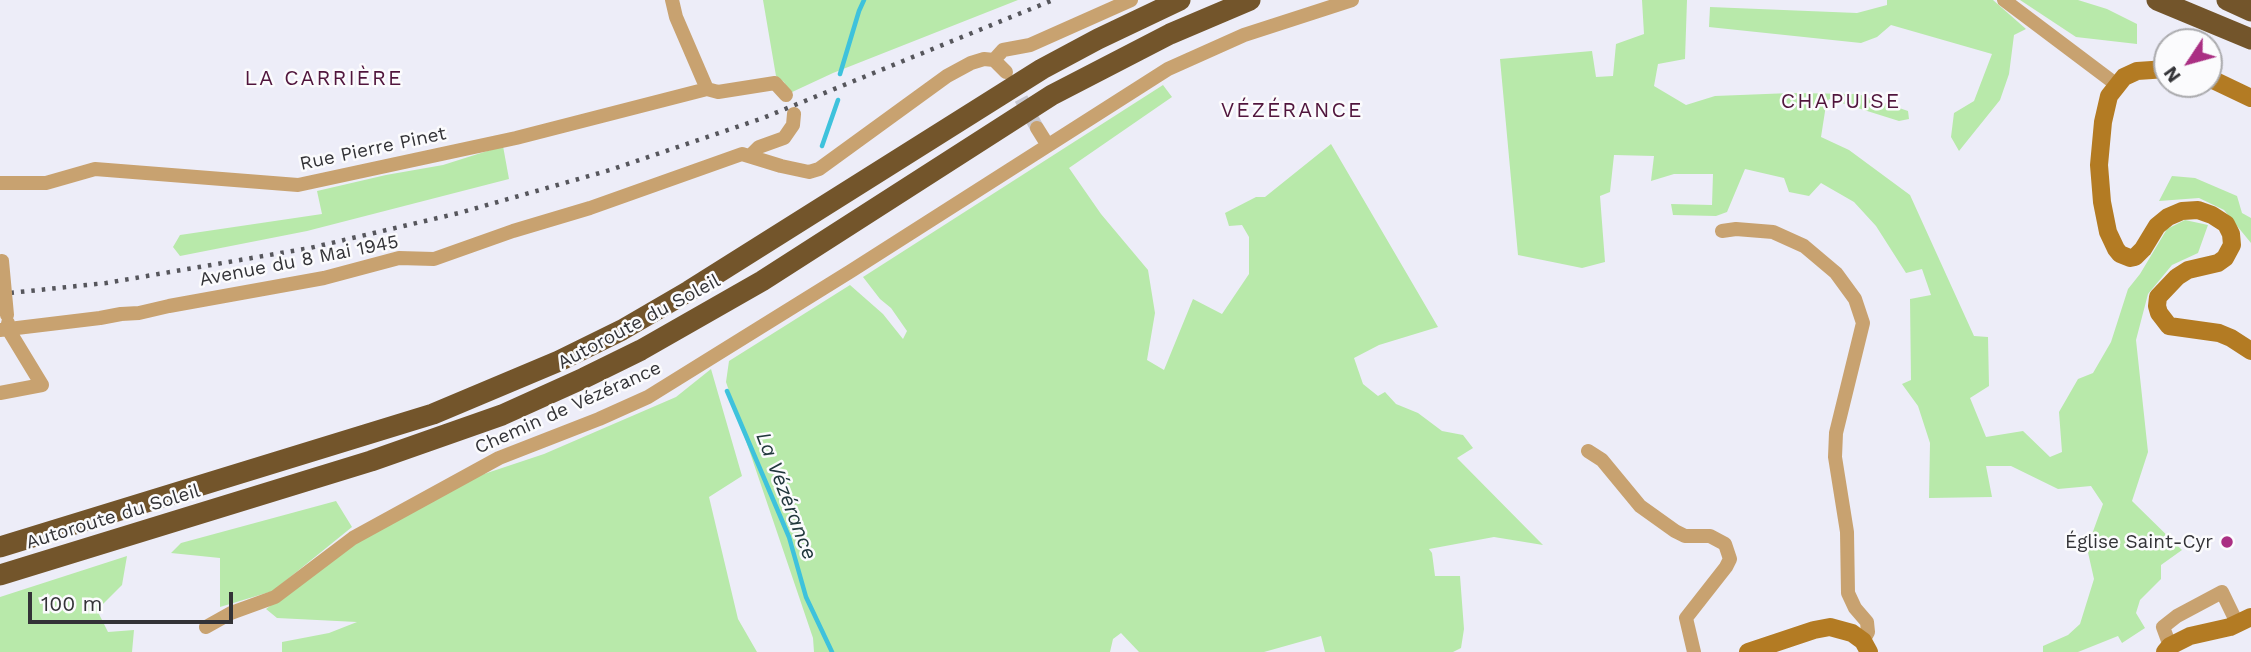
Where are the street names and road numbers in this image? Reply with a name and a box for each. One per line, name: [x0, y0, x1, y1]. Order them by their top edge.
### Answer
street label: Rue Pierre Pinet: [298, 122, 448, 176]
street label: Avenue du 8 Mai 1945: [198, 231, 400, 291]
street label: Autoroute du Soleil: [554, 270, 724, 374]
street label: Chemin de Vézérance: [471, 357, 665, 459]
street label: Autoroute du Soleil: [23, 480, 203, 554]

